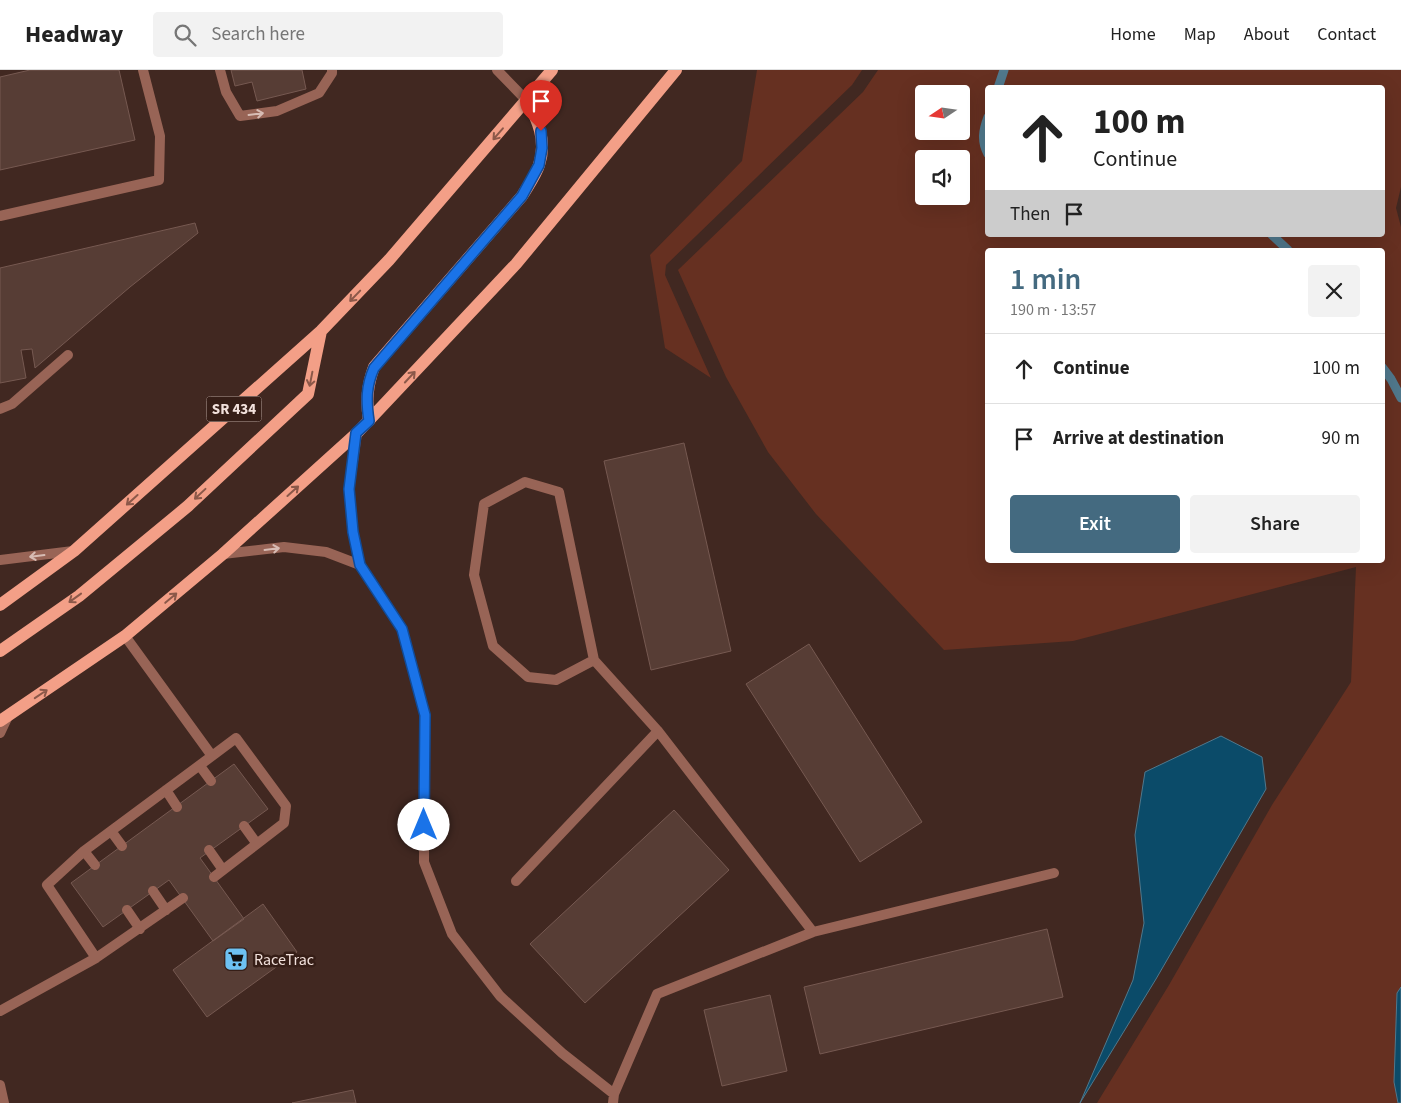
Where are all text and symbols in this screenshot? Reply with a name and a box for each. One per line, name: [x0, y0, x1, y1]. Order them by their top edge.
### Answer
search box: [153, 12, 503, 57]
text: Headway: [25, 17, 123, 52]
icon: search: [171, 21, 199, 49]
text: Search here: [211, 21, 305, 48]
text: Home: [1110, 22, 1156, 47]
text: Map: [1184, 22, 1216, 47]
text: About: [1244, 22, 1289, 47]
text: Contact: [1317, 22, 1376, 47]
pin: [520, 80, 562, 131]
north arrow: [915, 85, 970, 140]
map controls: [915, 85, 970, 205]
icon: arrive: [527, 87, 555, 115]
text: 100 m: [1093, 97, 1185, 147]
icon: ahead: [1010, 105, 1075, 170]
one-way arrow: [247, 109, 263, 119]
one-way arrow: [492, 127, 504, 140]
text: Continue: [1093, 143, 1177, 175]
button: sound: [915, 150, 970, 205]
icon: arrive: [1060, 200, 1088, 228]
text: Then: [1010, 201, 1050, 228]
text: 1 min: [1010, 258, 1081, 301]
button: close: [1308, 265, 1360, 317]
one-way arrow: [349, 289, 361, 302]
text: 190 m · 13:57: [1010, 299, 1097, 321]
icon: ahead: [1010, 355, 1038, 383]
text: Continue: [1053, 355, 1130, 382]
text: 100 m: [1312, 355, 1360, 382]
one-way arrow: [306, 371, 316, 387]
one-way arrow: [404, 371, 416, 384]
road number: SR 434: [206, 396, 262, 422]
icon: arrive: [1010, 425, 1038, 453]
text: Arrive at destination: [1053, 425, 1224, 452]
text: 90 m: [1322, 425, 1360, 452]
one-way arrow: [287, 485, 300, 497]
one-way arrow: [194, 488, 207, 500]
one-way arrow: [125, 494, 138, 506]
button: Exit: [1010, 495, 1180, 553]
button: Share: [1190, 495, 1360, 553]
one-way arrow: [264, 543, 280, 553]
one-way arrow: [29, 551, 45, 561]
one-way arrow: [164, 592, 177, 603]
one-way arrow: [68, 593, 82, 603]
one-way arrow: [33, 689, 47, 699]
position arrow: [397, 798, 449, 850]
supermarket icon: RaceTrac: [223, 946, 249, 972]
place label: RaceTrac: [254, 949, 314, 971]

